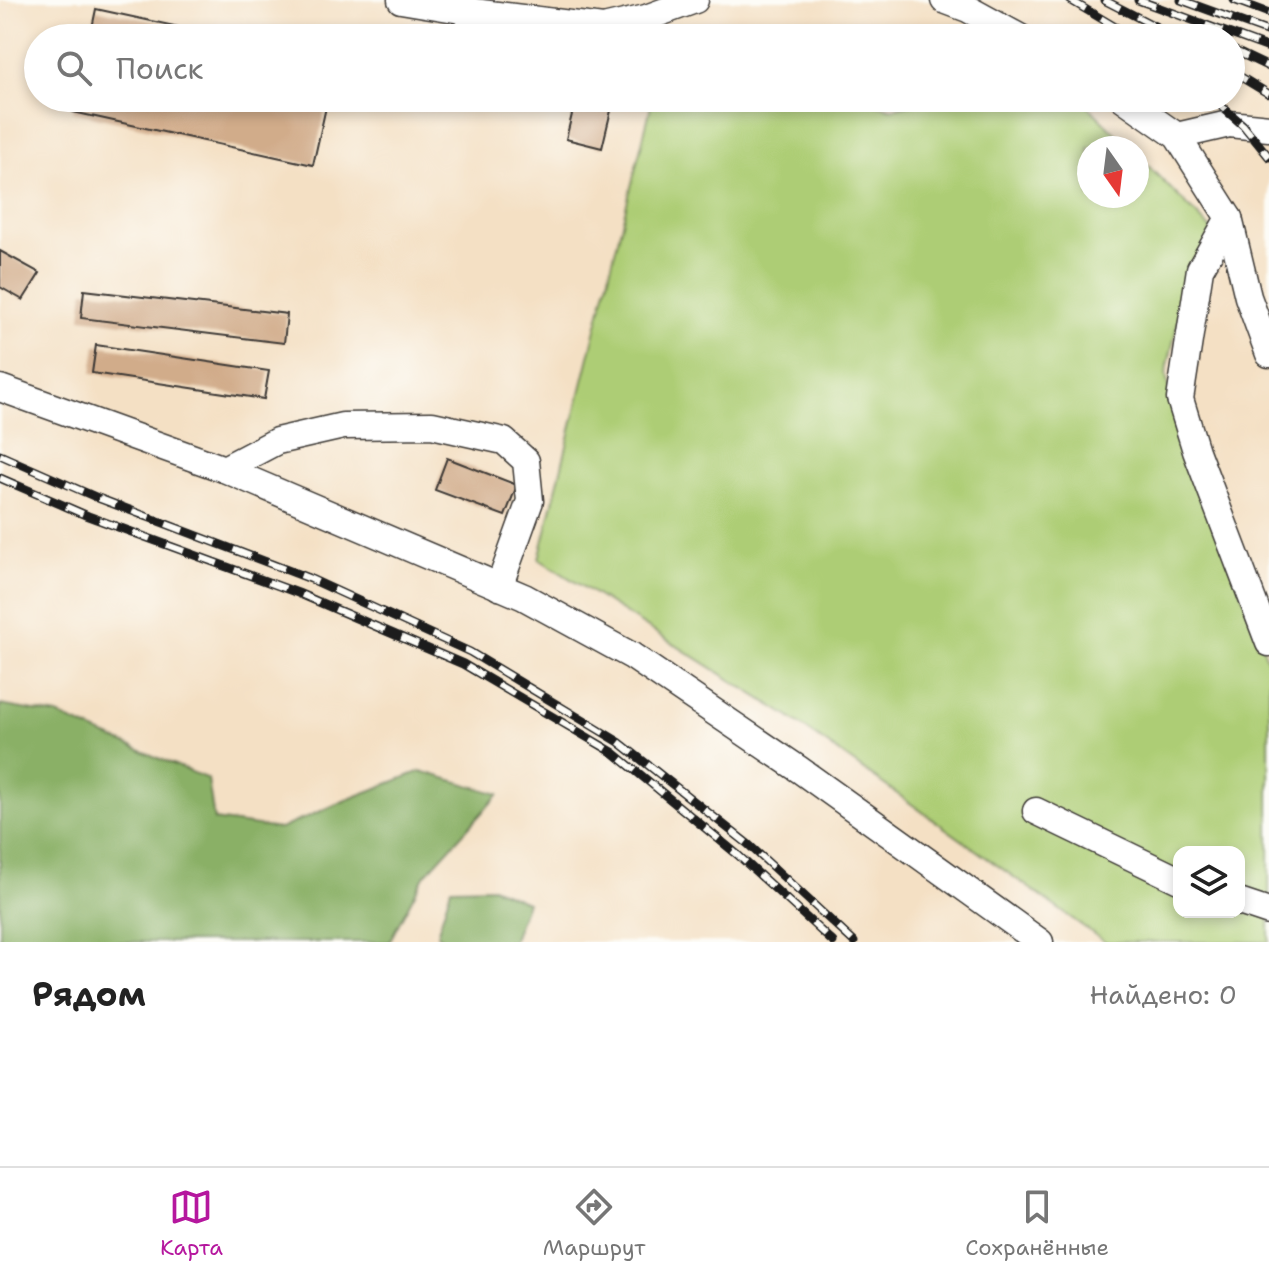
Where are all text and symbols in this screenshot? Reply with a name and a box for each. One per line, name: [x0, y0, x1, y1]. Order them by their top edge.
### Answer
search box: [24, 24, 1245, 112]
icon: search: [52, 46, 96, 90]
text: Поиск: [116, 48, 204, 89]
north arrow: [1077, 136, 1149, 208]
map controls: [1173, 846, 1245, 918]
button: layers: [1173, 846, 1245, 918]
text: Рядом: [32, 971, 146, 1017]
text: Найдено: 0: [1090, 977, 1237, 1012]
tab: Карта: [160, 1185, 223, 1262]
tab: Маршрут: [543, 1185, 645, 1262]
tab: Сохранённые: [965, 1185, 1109, 1262]

